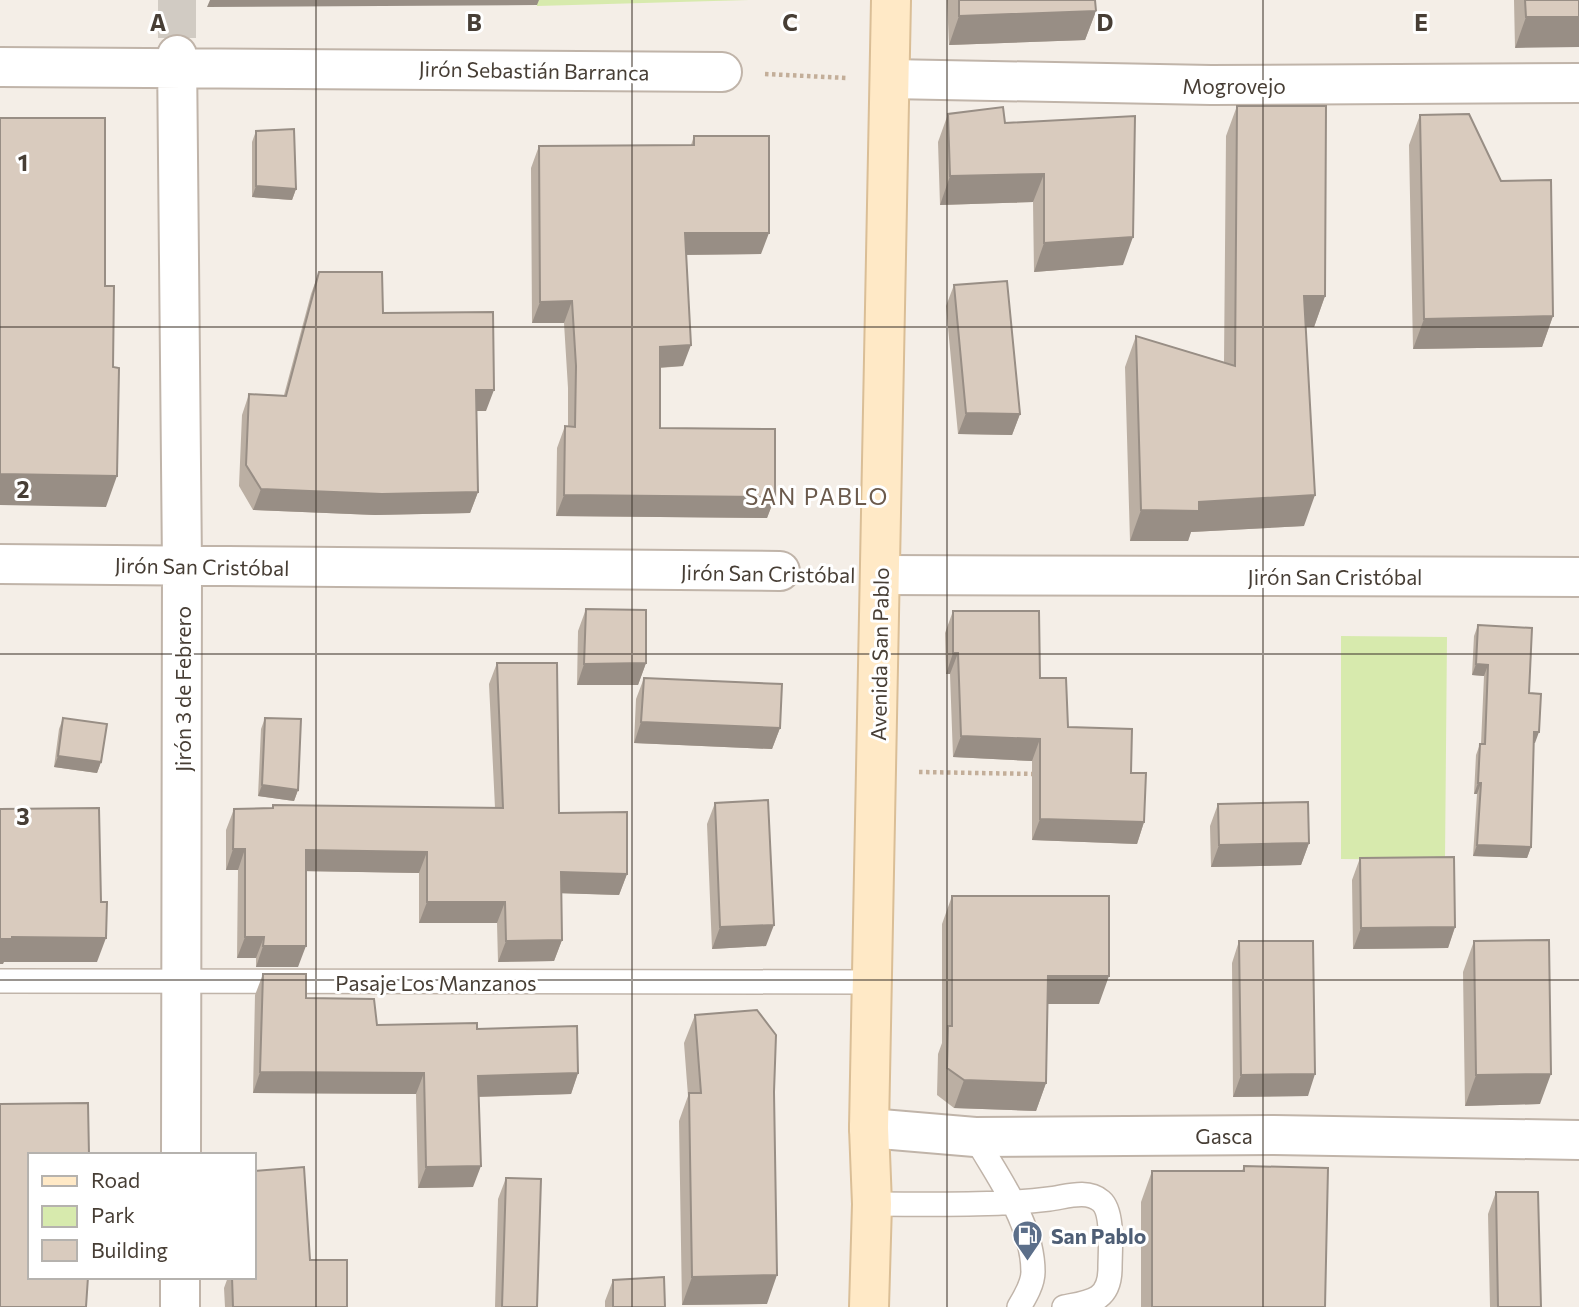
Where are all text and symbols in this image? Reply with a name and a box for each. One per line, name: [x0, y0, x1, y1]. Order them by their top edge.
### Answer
text: A: [150, 8, 167, 36]
text: B: [466, 8, 482, 36]
text: C: [782, 8, 798, 36]
text: D: [1097, 8, 1114, 36]
text: E: [1414, 8, 1428, 36]
street label: Jirón Sebastián Barranca: [418, 55, 650, 85]
street label: Mogrovejo: [1182, 73, 1286, 98]
text: 1: [18, 148, 28, 176]
text: 2: [16, 475, 30, 503]
district label: SAN PABLO: [745, 482, 889, 510]
street label: Jirón San Cristóbal: [114, 552, 290, 580]
street label: Jirón San Cristóbal: [680, 559, 856, 587]
street label: Jirón San Cristóbal: [1248, 564, 1422, 589]
street label: Avenida San Pablo: [865, 567, 893, 741]
street label: Jirón 3 de Febrero: [170, 606, 195, 772]
text: 3: [16, 802, 30, 830]
street label: Pasaje Los Manzanos: [335, 970, 537, 995]
street label: Gasca: [1195, 1123, 1253, 1148]
legend: [28, 1153, 256, 1279]
text: Road: [91, 1167, 140, 1192]
text: Park: [91, 1202, 135, 1227]
fuel station icon: San Pablo: [1011, 1218, 1045, 1262]
place label: San Pablo: [1051, 1223, 1146, 1248]
text: Building: [91, 1237, 168, 1262]

